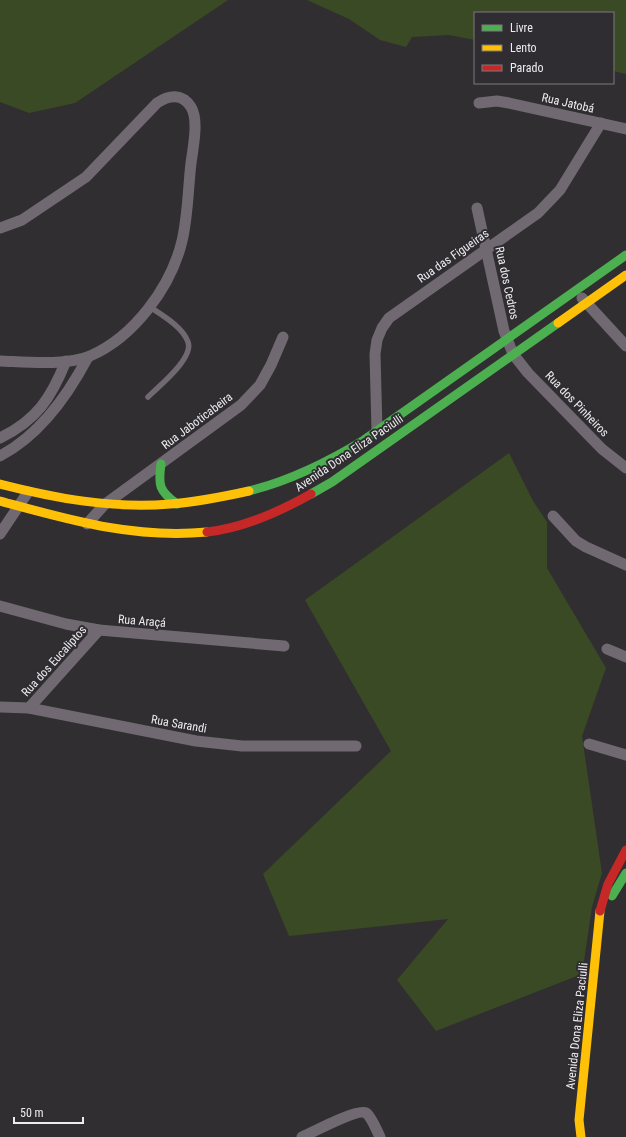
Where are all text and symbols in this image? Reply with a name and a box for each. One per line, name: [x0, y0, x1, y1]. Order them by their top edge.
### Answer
legend: [474, 12, 614, 84]
text: Livre: [510, 21, 533, 35]
text: Lento: [510, 41, 537, 55]
text: Parado: [510, 61, 543, 75]
street label: Rua Jatobá: [540, 90, 596, 116]
street label: Rua das Figueiras: [415, 226, 491, 286]
street label: Rua dos Cedros: [492, 245, 522, 321]
street label: Rua dos Pinheiros: [542, 368, 612, 440]
street label: Rua Jaboticabeira: [159, 390, 235, 452]
street label: Avenida Dona Eliza Paciulli: [292, 412, 406, 494]
street label: Rua Araçá: [117, 612, 167, 630]
street label: Rua dos Eucaliptos: [19, 623, 89, 699]
street label: Rua Sarandi: [150, 712, 208, 736]
street label: Avenida Dona Eliza Paciulli: [563, 962, 591, 1090]
scale bar: [14, 1099, 83, 1125]
text: 50 m: [20, 1106, 44, 1120]

